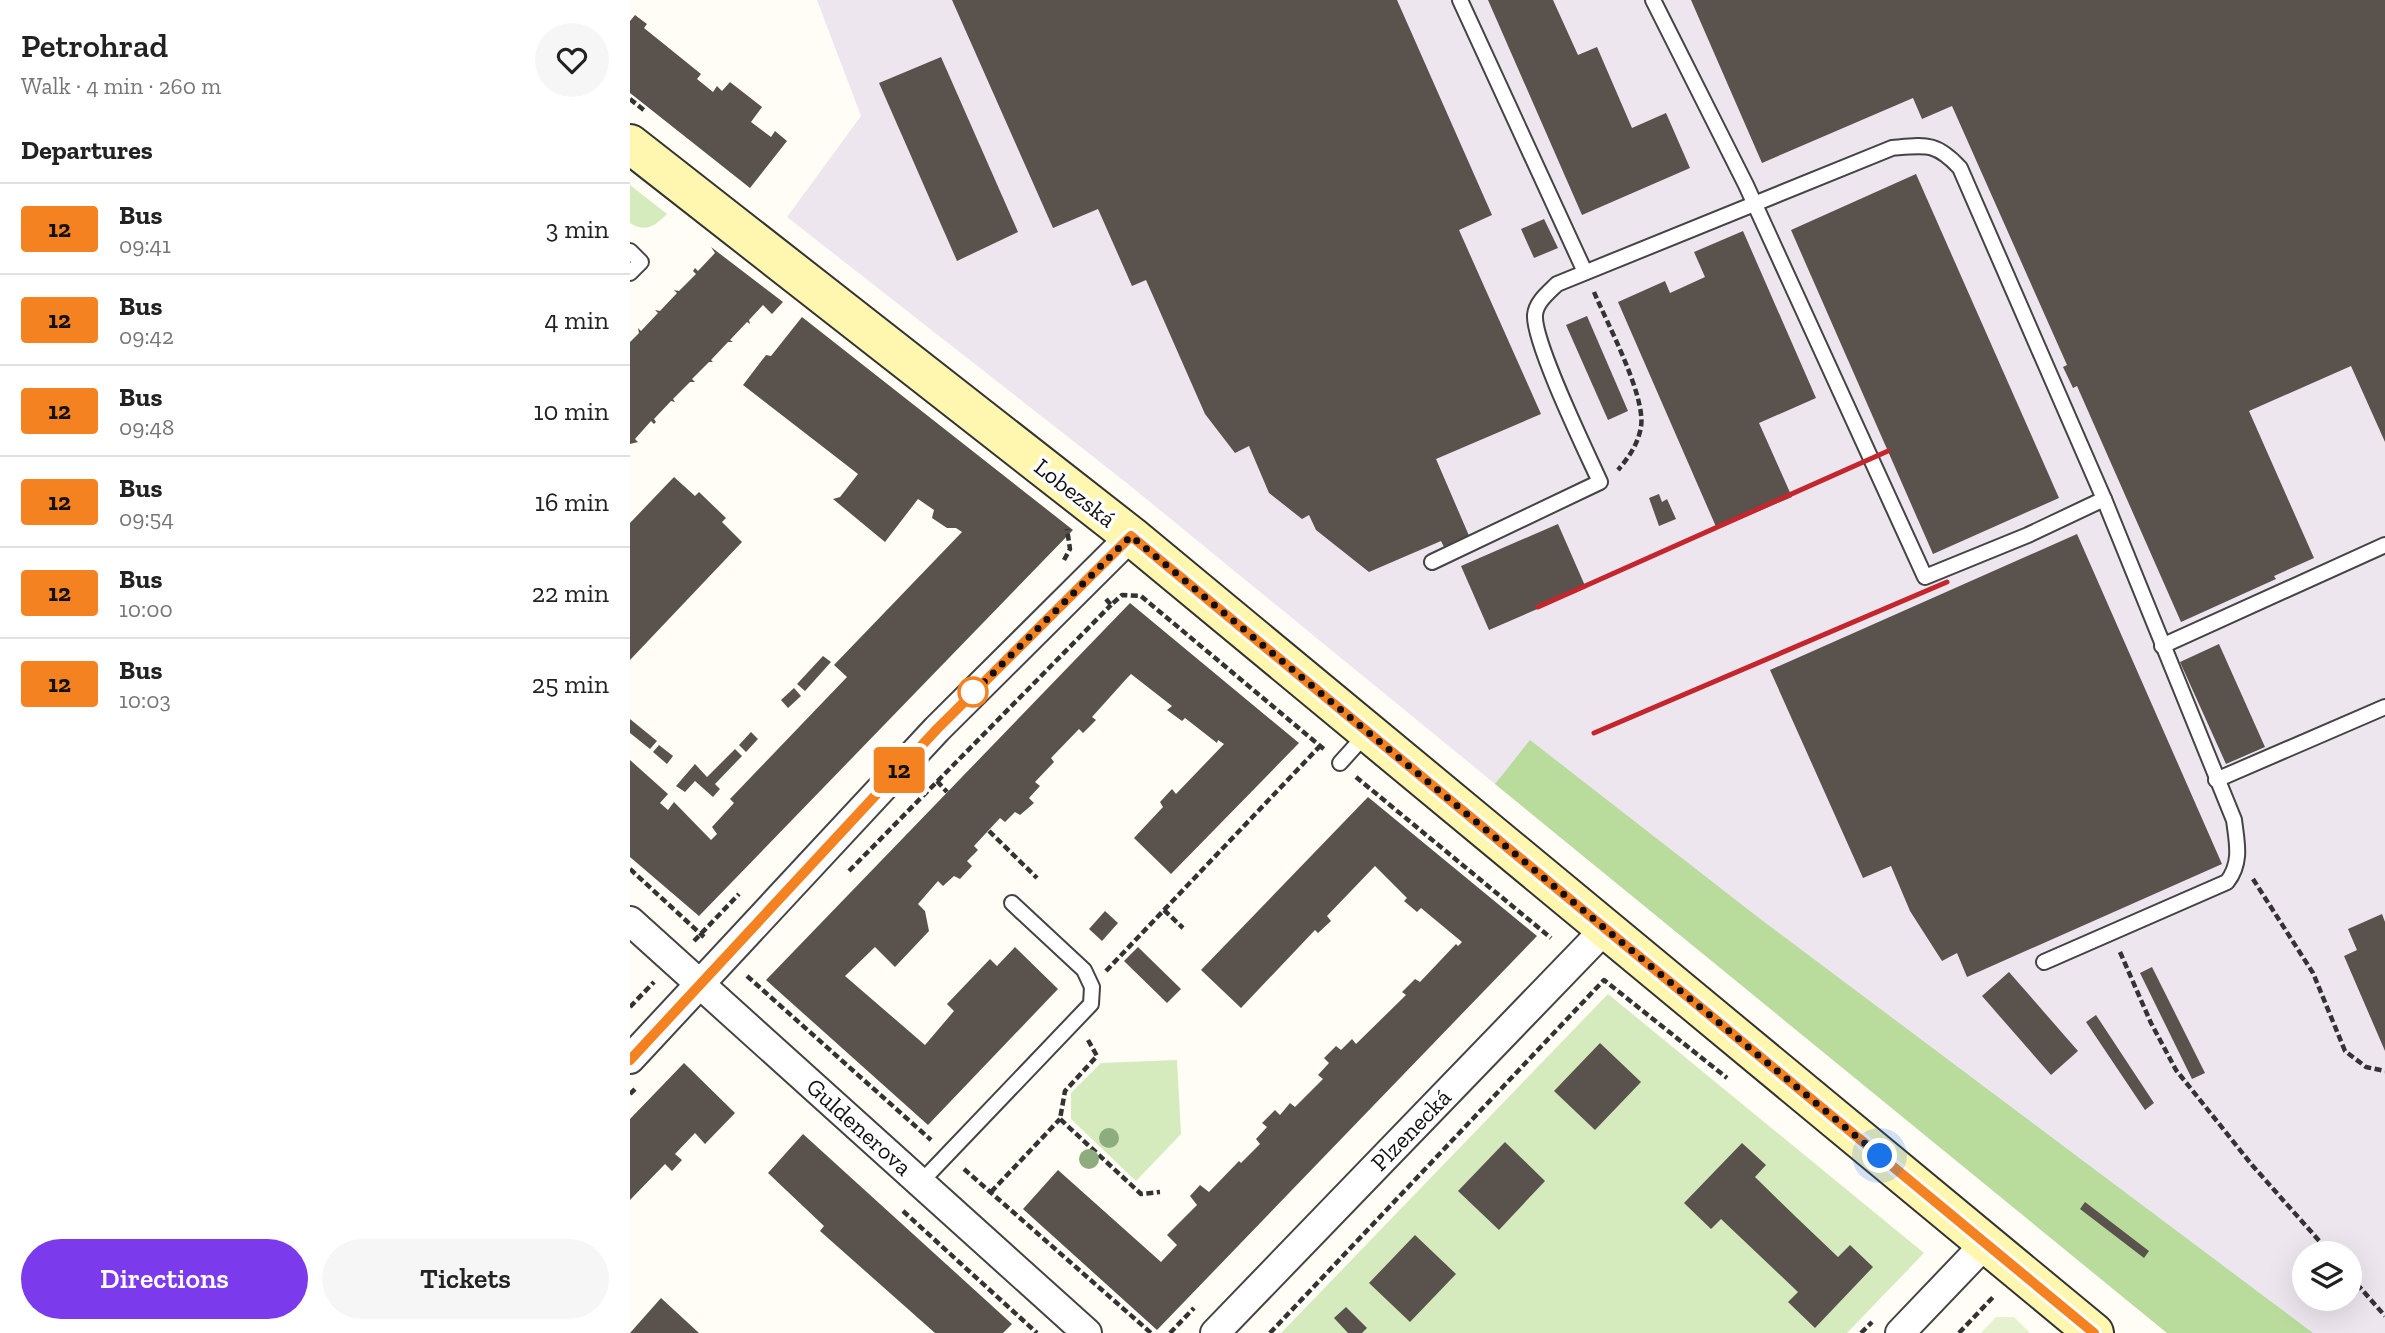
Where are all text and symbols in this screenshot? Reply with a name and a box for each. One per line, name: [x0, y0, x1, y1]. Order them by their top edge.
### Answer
button: heart: [535, 23, 609, 97]
text: Petrohrad: [21, 26, 168, 65]
text: Walk · 4 min · 260 m: [21, 72, 221, 100]
text: Departures: [21, 134, 153, 166]
text: Bus: [119, 199, 162, 231]
text: 3 min: [546, 213, 609, 245]
text: 12: [48, 214, 71, 243]
text: 09:41: [119, 231, 171, 259]
text: Bus: [119, 290, 162, 322]
text: 4 min: [544, 304, 609, 336]
text: 12: [48, 305, 71, 334]
text: 09:42: [119, 322, 174, 350]
text: Bus: [119, 381, 162, 413]
text: 10 min: [533, 395, 609, 427]
text: 12: [48, 396, 71, 425]
text: 09:48: [119, 413, 174, 441]
street label: Lobezská: [1029, 452, 1122, 534]
text: Bus: [119, 472, 162, 504]
text: 16 min: [535, 486, 609, 518]
text: 12: [48, 487, 71, 516]
text: 09:54: [119, 504, 174, 532]
text: Bus: [119, 563, 162, 595]
text: 22 min: [532, 577, 609, 609]
text: 12: [48, 578, 71, 607]
text: 10:00: [119, 595, 173, 623]
text: Bus: [119, 654, 162, 686]
text: 25 min: [532, 668, 609, 700]
text: 12: [48, 669, 71, 698]
unlabelled marker: [958, 677, 988, 707]
text: 10:03: [119, 686, 171, 714]
line badge: 12: [868, 747, 930, 793]
text: 12: [888, 755, 910, 784]
street label: Guldenerova: [801, 1072, 918, 1182]
street label: Plzenecká: [1365, 1082, 1457, 1177]
your location: [1862, 1138, 1897, 1173]
button: Directions: [21, 1239, 308, 1319]
button: Tickets: [322, 1239, 609, 1319]
map controls: [2292, 1241, 2362, 1311]
button: layers: [2292, 1241, 2362, 1311]

